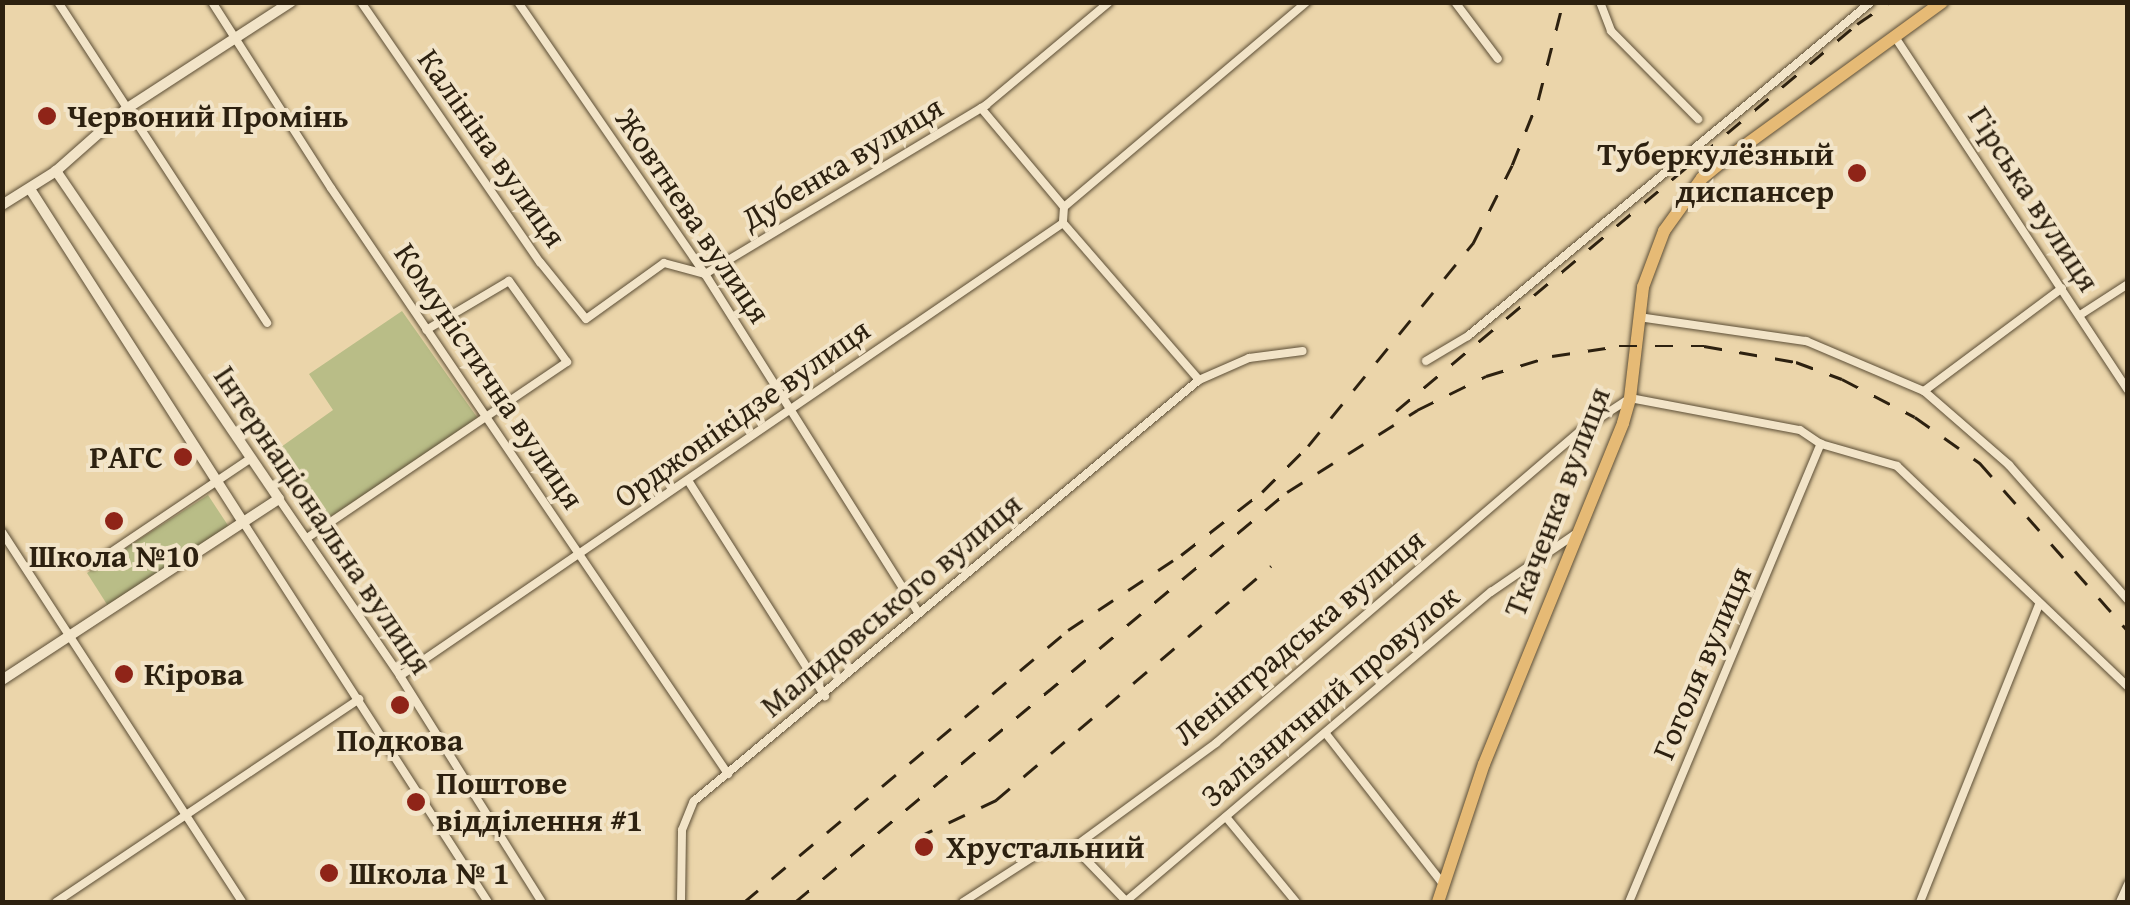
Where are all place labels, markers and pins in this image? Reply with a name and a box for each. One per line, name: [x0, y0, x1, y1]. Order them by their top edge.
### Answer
place label: Червоний Промінь: [67, 97, 349, 135]
marker: Червоний Промінь: [36, 105, 58, 127]
place label: Туберкулёзный диспансер: [1598, 136, 1834, 211]
marker: Туберкулёзный диспансер: [1844, 160, 1870, 186]
place label: РАГС: [89, 438, 163, 476]
marker: РАГС: [172, 446, 194, 468]
marker: Школа №10: [103, 510, 125, 532]
place label: Школа №10: [29, 537, 199, 575]
place label: Кірова: [144, 655, 244, 693]
marker: Кірова: [113, 663, 135, 685]
marker: Подкова: [389, 694, 411, 716]
place label: Подкова: [337, 721, 463, 759]
place label: Поштове відділення #1: [436, 765, 643, 840]
marker: Поштове відділення #1: [405, 791, 427, 813]
place label: Хрустальний: [946, 828, 1145, 866]
marker: Хрустальний: [911, 834, 937, 860]
place label: Школа № 1: [349, 854, 509, 892]
marker: Школа № 1: [318, 862, 340, 884]

